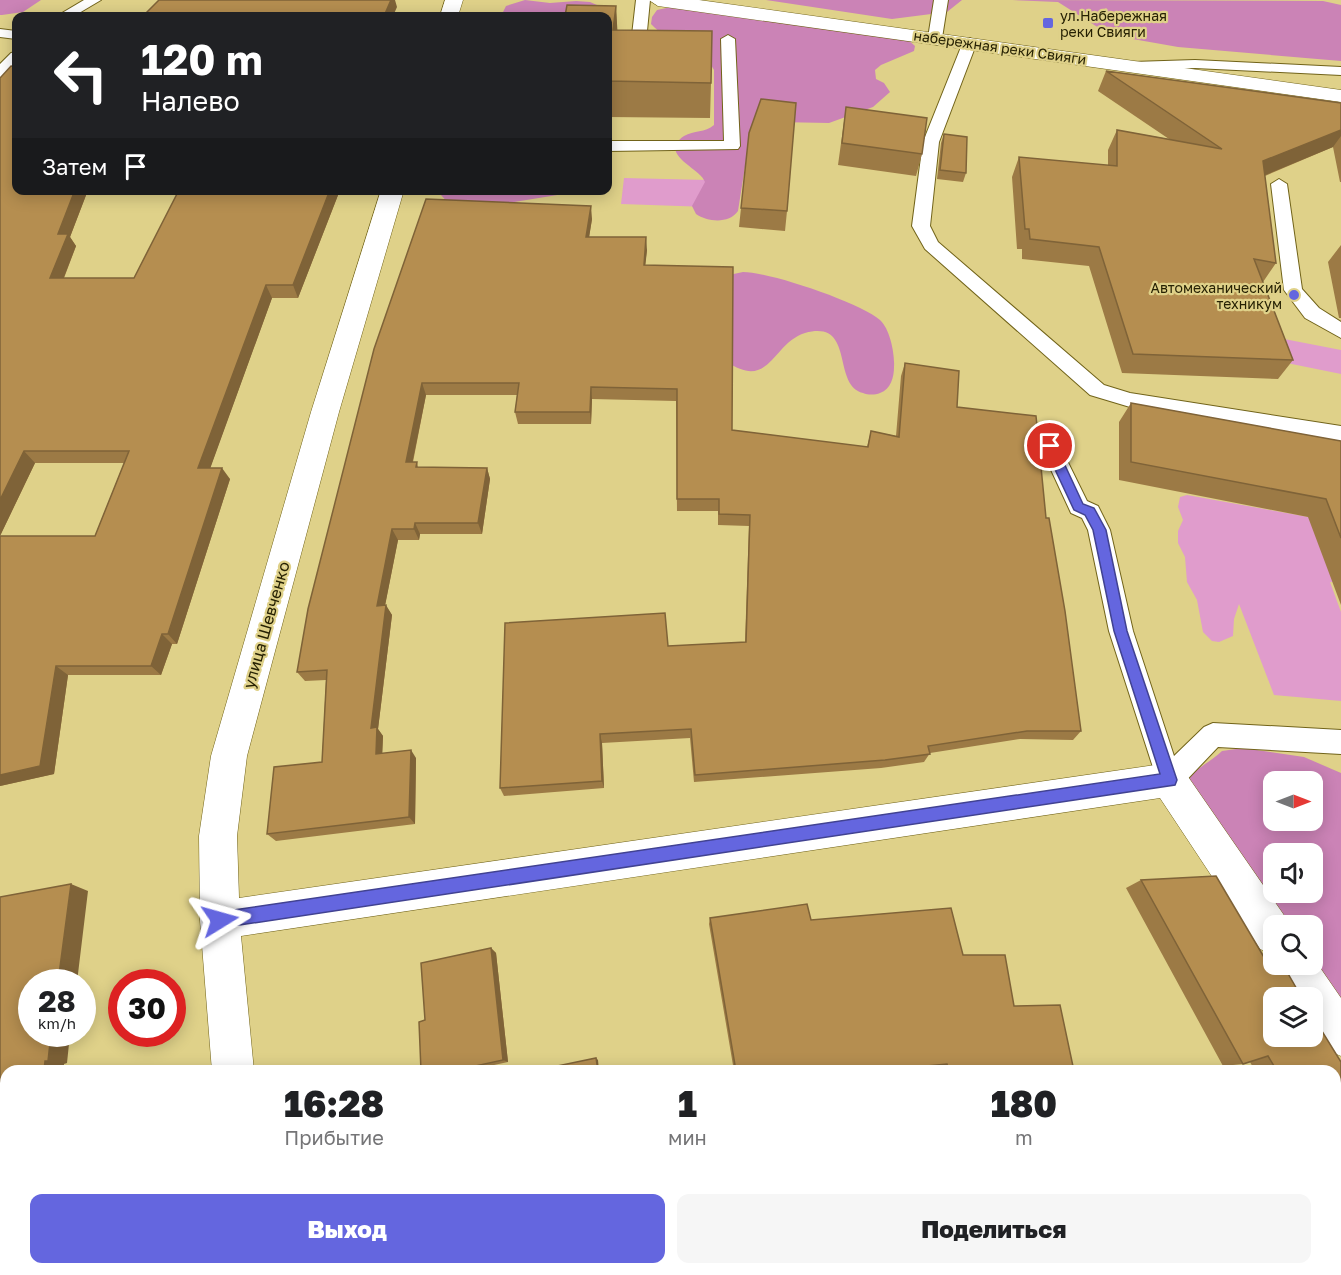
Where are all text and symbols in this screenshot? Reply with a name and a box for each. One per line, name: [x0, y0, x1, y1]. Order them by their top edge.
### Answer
place label: ул.Набережная реки Свияги: [1060, 7, 1167, 40]
marker: ул.Набережная реки Свияги: [1041, 16, 1055, 30]
street label: набережная реки Свияги: [913, 26, 1087, 68]
text: 120 m: [141, 34, 263, 84]
icon: left: [42, 36, 120, 114]
text: Налево: [141, 85, 240, 117]
icon: arrive: [119, 150, 152, 183]
text: Затем: [42, 153, 107, 180]
place label: Автомеханический техникум: [1151, 279, 1282, 312]
marker: Автомеханический техникум: [1287, 288, 1301, 302]
pin: [1024, 420, 1075, 471]
icon: arrive: [1033, 429, 1066, 462]
street label: улица Шевченко: [238, 559, 294, 691]
north arrow: [1263, 771, 1323, 831]
map controls: [1263, 771, 1323, 1047]
button: sound: [1263, 843, 1323, 903]
position arrow: [188, 888, 252, 952]
button: search: [1263, 915, 1323, 975]
speed limit sign: 30: [108, 969, 186, 1047]
text: 28: [38, 983, 76, 1019]
button: layers: [1263, 987, 1323, 1047]
text: km/h: [38, 1014, 76, 1032]
text: 16:28: [284, 1082, 384, 1125]
text: 1: [678, 1082, 697, 1125]
text: 180: [991, 1082, 1057, 1125]
text: Прибытие: [284, 1125, 384, 1149]
text: мин: [668, 1125, 707, 1149]
text: m: [1015, 1125, 1033, 1149]
button: Выход: [30, 1194, 665, 1263]
button: Поделиться: [677, 1194, 1311, 1263]

